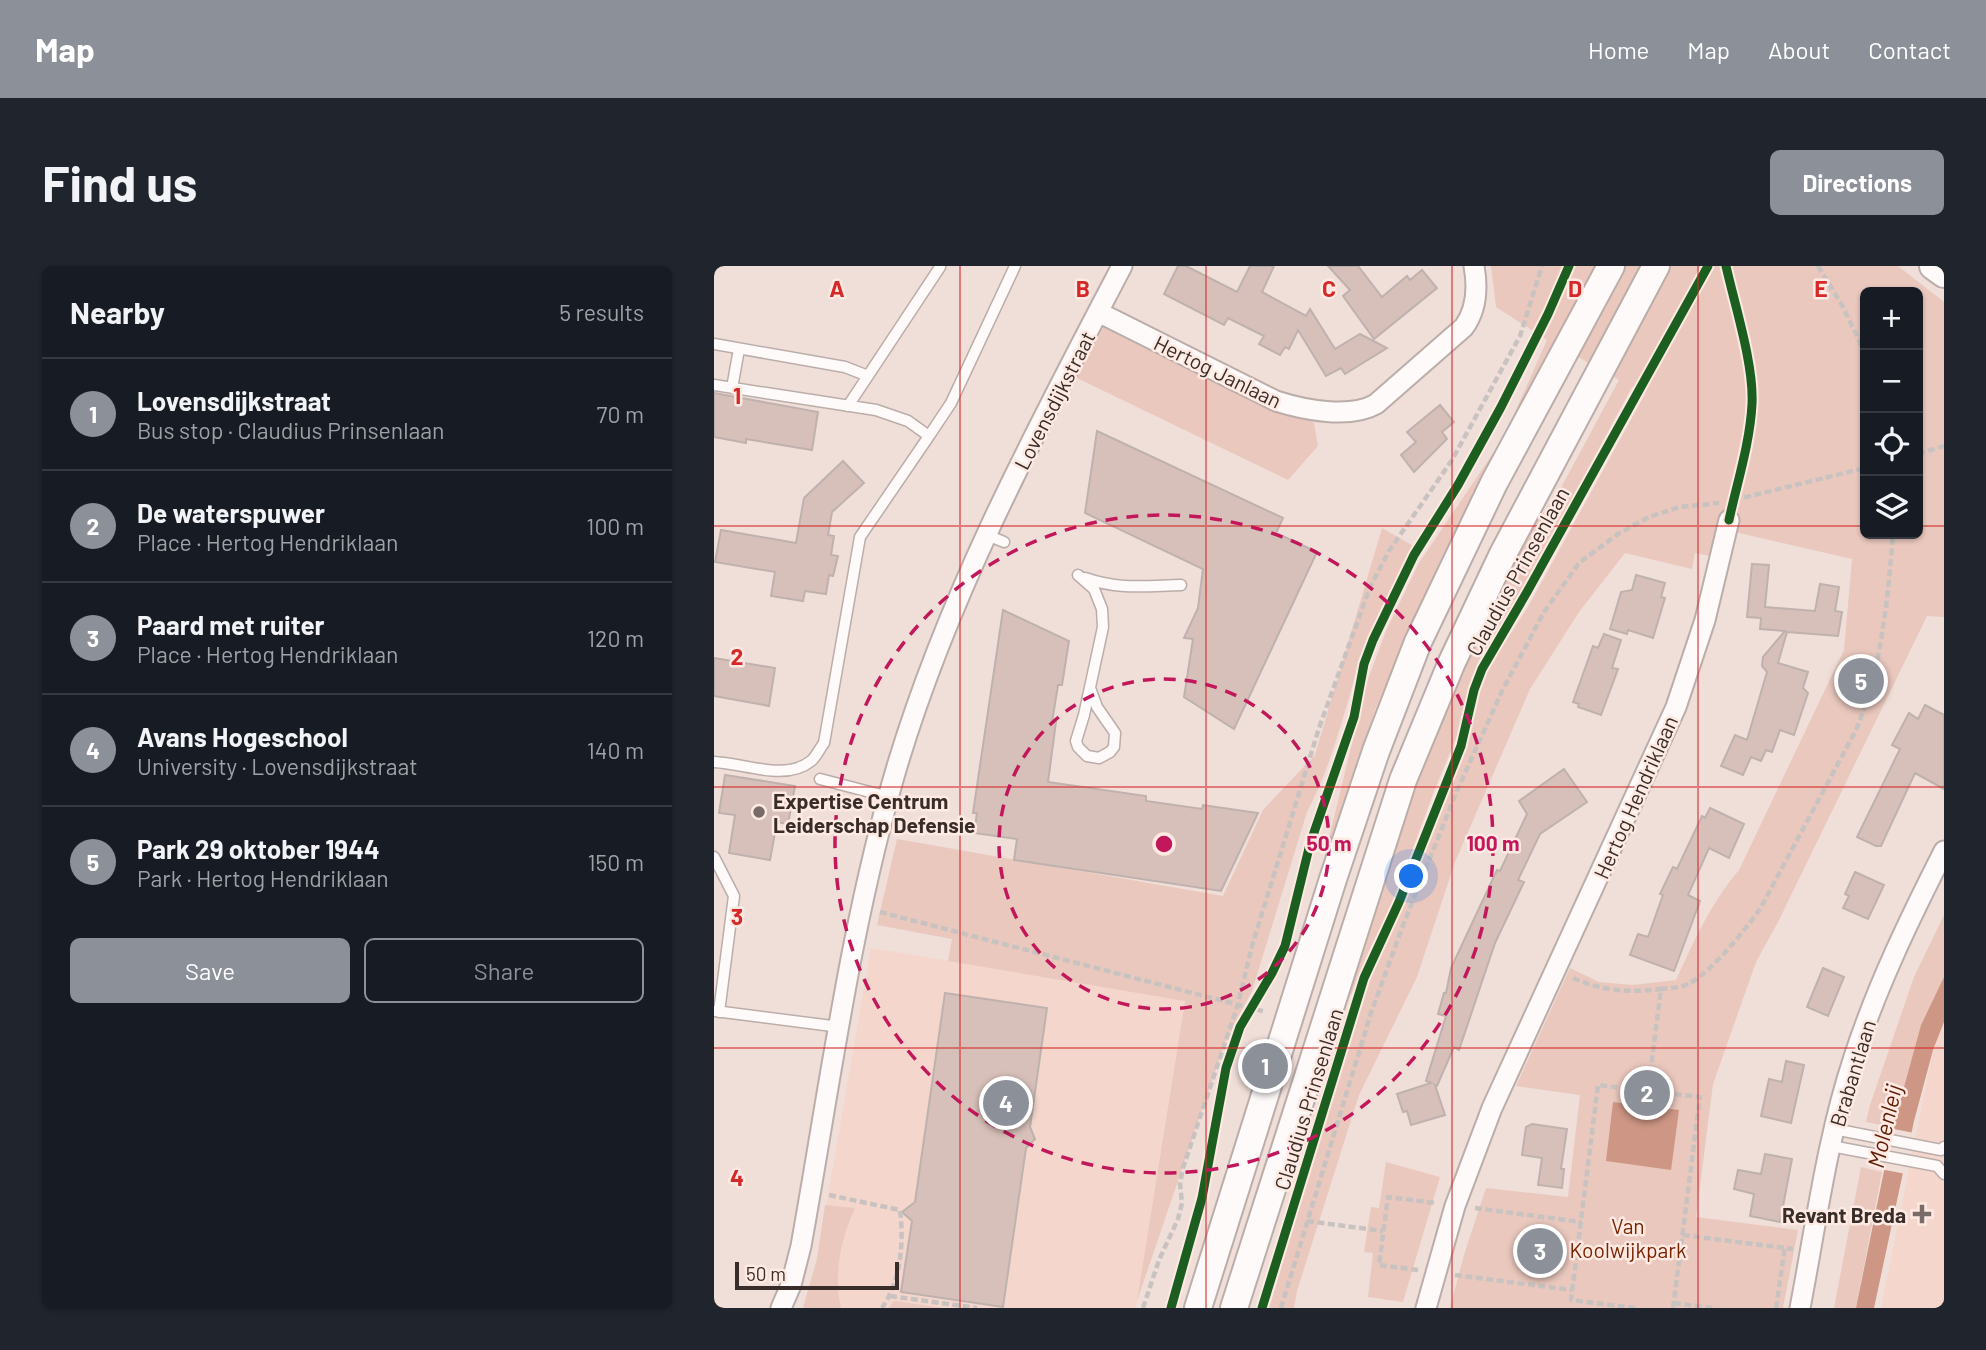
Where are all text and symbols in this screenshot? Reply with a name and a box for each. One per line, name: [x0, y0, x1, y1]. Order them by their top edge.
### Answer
text: Map: [35, 29, 95, 69]
text: Home: [1588, 35, 1649, 64]
text: Map: [1687, 35, 1730, 64]
text: About: [1768, 35, 1830, 64]
text: Contact: [1868, 35, 1951, 64]
button: Directions: [1770, 150, 1944, 215]
text: Find us: [42, 153, 197, 212]
text: A: [829, 274, 845, 302]
text: B: [1076, 274, 1090, 302]
text: C: [1322, 274, 1336, 302]
text: D: [1568, 274, 1582, 302]
text: E: [1814, 274, 1828, 302]
map controls: [1860, 287, 1923, 539]
button: +: [1860, 287, 1923, 350]
text: Nearby: [70, 294, 165, 330]
text: 5 results: [559, 298, 644, 326]
street label: Lovensdijkstraat: [1008, 327, 1100, 473]
street label: Hertog Janlaan: [1150, 329, 1286, 413]
button: −: [1860, 350, 1923, 413]
text: 1: [733, 381, 741, 409]
text: Lovensdijkstraat: [137, 385, 331, 416]
text: 1: [89, 400, 97, 428]
text: 70 m: [597, 400, 644, 428]
button: locate: [1860, 413, 1923, 476]
text: Bus stop · Claudius Prinsenlaan: [137, 416, 444, 444]
button: layers: [1860, 476, 1923, 539]
street label: Claudius Prinsenlaan: [1460, 482, 1574, 660]
text: De waterspuwer: [137, 497, 325, 528]
text: 2: [87, 512, 99, 540]
text: 100 m: [586, 512, 644, 540]
text: Place · Hertog Hendriklaan: [137, 528, 398, 556]
text: Paard met ruiter: [137, 609, 325, 640]
text: 3: [87, 624, 99, 652]
text: 120 m: [587, 624, 644, 652]
text: Place · Hertog Hendriklaan: [137, 640, 398, 668]
text: 2: [731, 642, 743, 670]
pin: 5: [1838, 655, 1884, 707]
street label: Hertog Hendriklaan: [1588, 712, 1682, 882]
text: Avans Hogeschool: [137, 721, 348, 752]
text: 4: [86, 736, 100, 764]
text: 140 m: [587, 736, 644, 764]
text: University · Lovensdijkstraat: [137, 752, 418, 780]
place label: Expertise Centrum Leiderschap Defensie: [773, 788, 976, 837]
marker: Expertise Centrum Leiderschap Defensie: [751, 804, 767, 820]
text: 50 m: [1306, 830, 1352, 855]
text: 100 m: [1466, 830, 1520, 855]
centre of rings: [1152, 832, 1176, 856]
text: Park 29 oktober 1944: [137, 833, 380, 864]
text: 5: [87, 848, 99, 876]
text: 150 m: [588, 848, 644, 876]
your location: [1394, 859, 1428, 893]
text: Park · Hertog Hendriklaan: [137, 864, 389, 892]
text: 3: [731, 902, 743, 930]
button: Save: [70, 938, 350, 1003]
button: Share: [364, 938, 644, 1003]
street label: Claudius Prinsenlaan: [1268, 1005, 1348, 1193]
street label: Brabantlaan: [1824, 1017, 1880, 1129]
pin: 1: [1242, 1040, 1288, 1092]
pin: 2: [1624, 1067, 1670, 1119]
pin: 4: [983, 1077, 1029, 1129]
water label: Molenleij: [1861, 1081, 1907, 1171]
text: 4: [730, 1163, 744, 1191]
place label: Revant Breda: [1782, 1202, 1906, 1227]
marker: Revant Breda: [1912, 1204, 1932, 1224]
park label: Van Koolwijkpark: [1570, 1213, 1686, 1262]
pin: 3: [1517, 1225, 1563, 1277]
scale bar: [735, 1259, 900, 1291]
text: 50 m: [746, 1262, 786, 1285]

